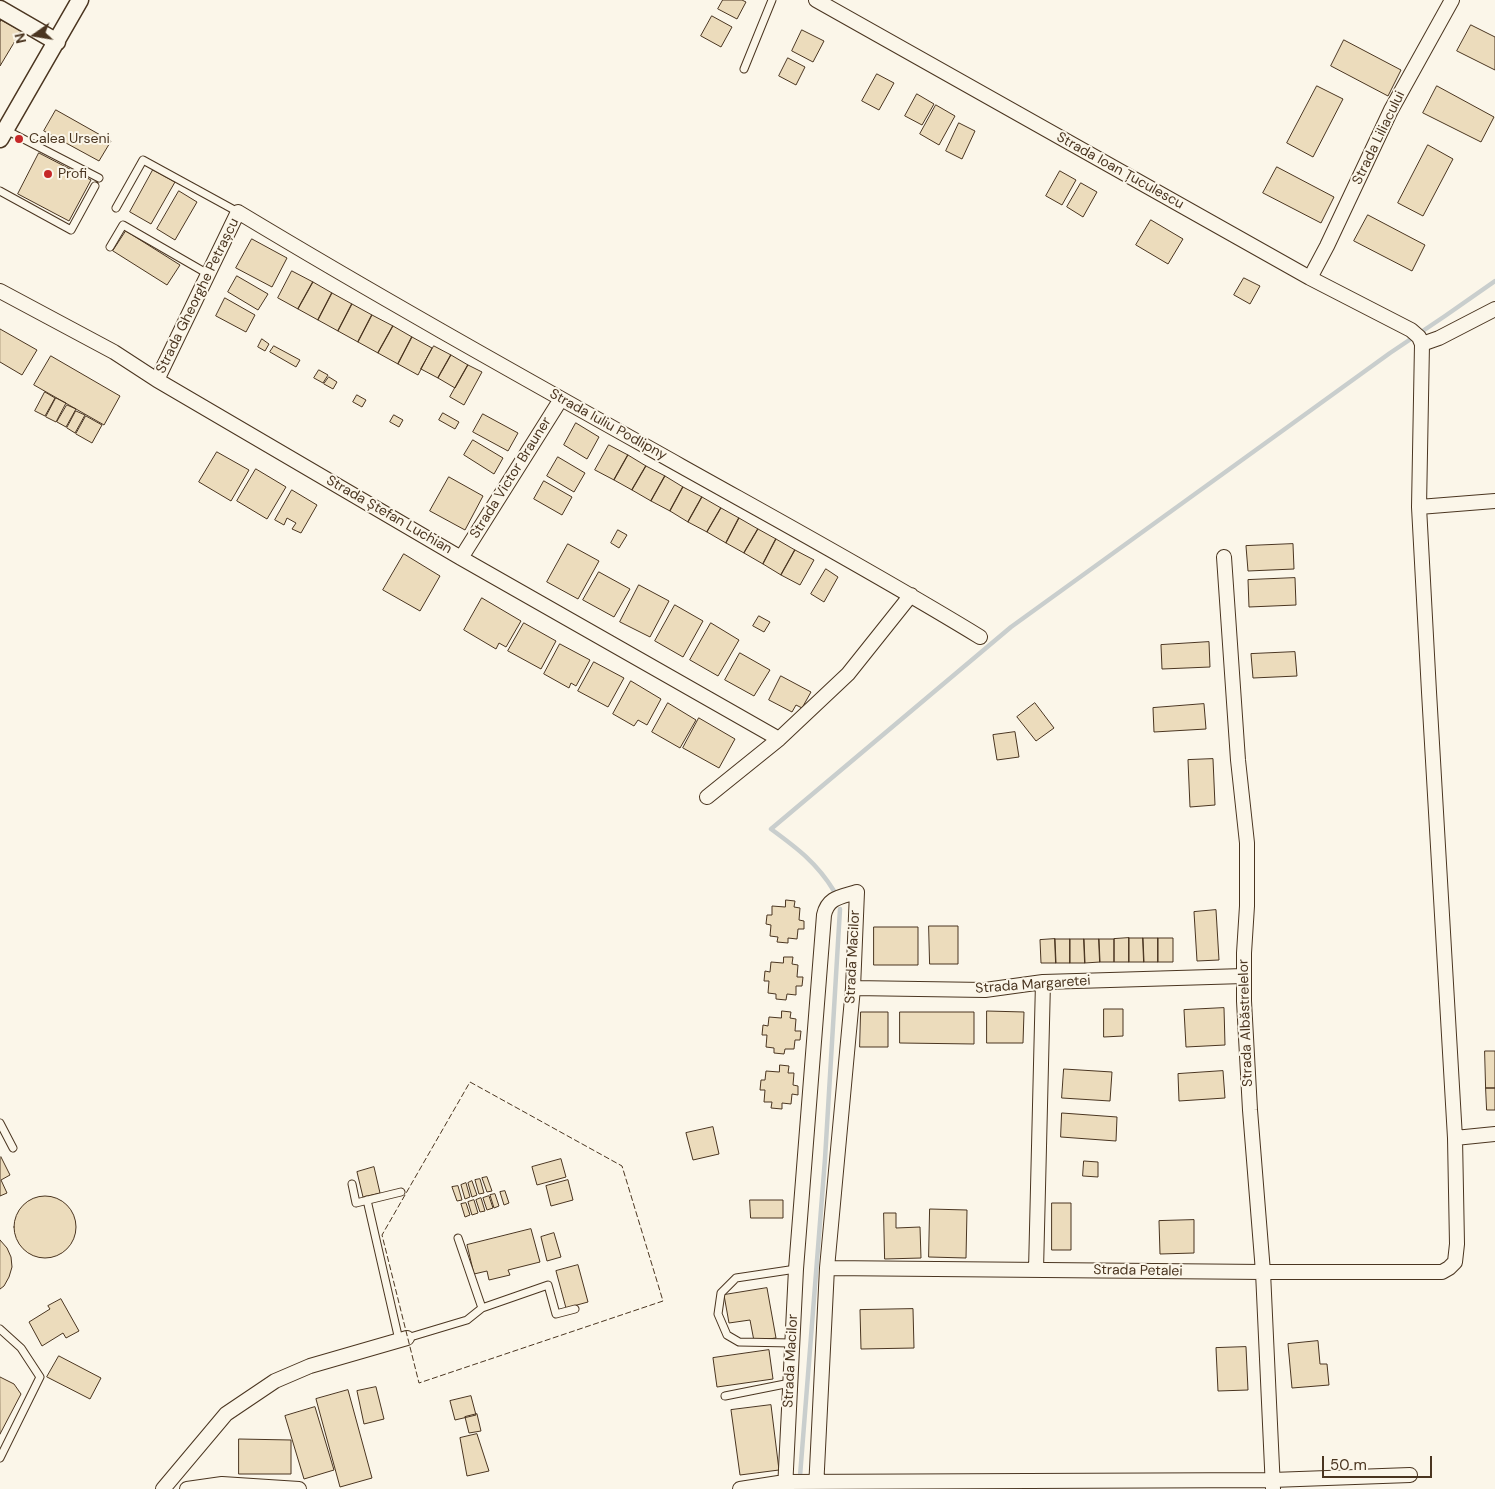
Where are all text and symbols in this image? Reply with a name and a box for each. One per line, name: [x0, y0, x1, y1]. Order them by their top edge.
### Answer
north arrow: [10, 10, 60, 60]
text: N: [10, 31, 30, 45]
street label: Strada Liliacului: [1349, 89, 1409, 187]
street label: Strada Ioan Țuculescu: [1053, 129, 1187, 213]
place label: Calea Urseni: [29, 131, 110, 147]
marker: Calea Urseni: [13, 133, 25, 145]
place label: Profi: [58, 166, 87, 182]
marker: Profi: [42, 168, 54, 180]
street label: Strada Gheorghe Petrașcu: [153, 216, 243, 376]
street label: Strada Iuliu Podlipny: [546, 386, 670, 464]
street label: Strada Victor Brauner: [467, 414, 555, 542]
street label: Strada Ștefan Luchian: [323, 472, 455, 558]
street label: Strada Macilor: [842, 910, 864, 1004]
street label: Strada Albăstrelelor: [1235, 959, 1257, 1087]
street label: Strada Margaretei: [975, 973, 1091, 997]
street label: Strada Petalei: [1093, 1262, 1183, 1280]
street label: Strada Macilor: [780, 1314, 802, 1408]
scale bar: [1325, 1446, 1435, 1478]
text: 50 m: [1330, 1455, 1367, 1475]

